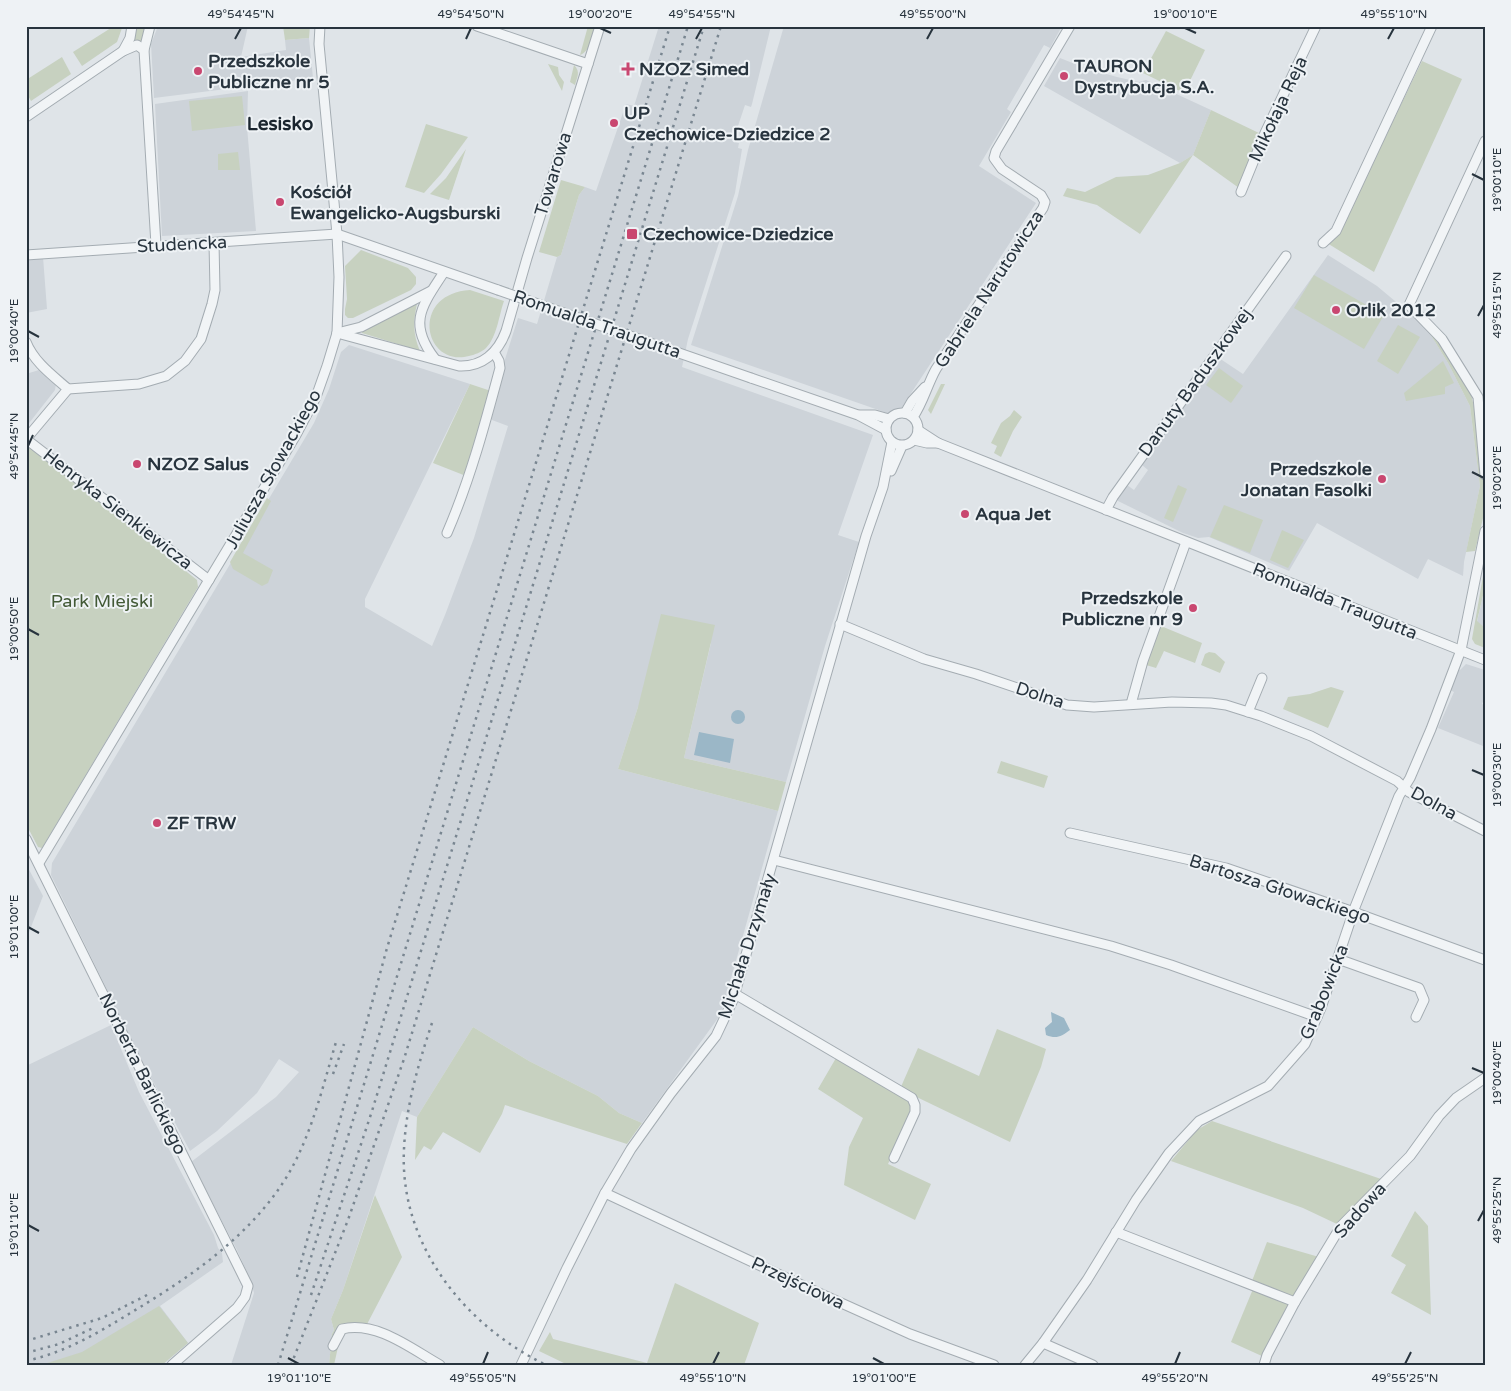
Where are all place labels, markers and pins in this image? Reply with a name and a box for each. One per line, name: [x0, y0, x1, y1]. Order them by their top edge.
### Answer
place label: Przedszkole Publiczne nr 5: [208, 50, 329, 93]
place label: TAURON Dystrybucja S.A.: [1073, 55, 1214, 98]
place label: NZOZ Simed: [639, 58, 749, 80]
marker: NZOZ Simed: [621, 62, 635, 76]
marker: Przedszkole Publiczne nr 5: [192, 65, 204, 77]
marker: TAURON Dystrybucja S.A.: [1058, 70, 1070, 82]
place label: UP Czechowice-Dziedzice 2: [624, 102, 830, 145]
marker: UP Czechowice-Dziedzice 2: [608, 117, 620, 129]
place label: Kościół Ewangelicko-Augsburski: [290, 181, 501, 224]
marker: Kościół Ewangelicko-Augsburski: [274, 196, 286, 208]
place label: Czechowice-Dziedzice: [643, 223, 834, 245]
marker: Czechowice-Dziedzice: [625, 227, 639, 241]
place label: Orlik 2012: [1346, 299, 1436, 321]
marker: Orlik 2012: [1330, 304, 1342, 316]
place label: NZOZ Salus: [147, 453, 249, 475]
marker: NZOZ Salus: [131, 458, 143, 470]
place label: Przedszkole Jonatan Fasolki: [1240, 458, 1372, 501]
marker: Przedszkole Jonatan Fasolki: [1376, 473, 1388, 485]
place label: Aqua Jet: [975, 503, 1051, 525]
marker: Aqua Jet: [959, 508, 971, 520]
place label: Przedszkole Publiczne nr 9: [1062, 587, 1183, 630]
marker: Przedszkole Publiczne nr 9: [1187, 602, 1199, 614]
place label: ZF TRW: [167, 812, 237, 834]
marker: ZF TRW: [151, 817, 163, 829]

